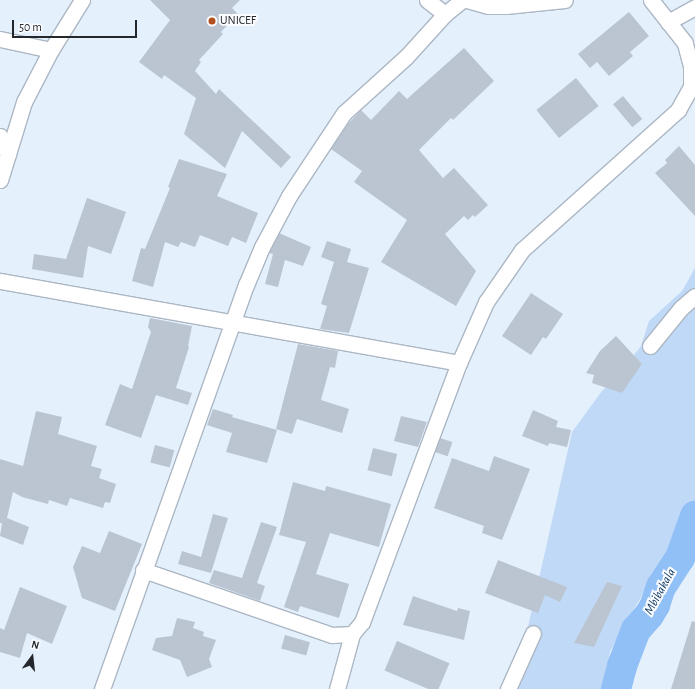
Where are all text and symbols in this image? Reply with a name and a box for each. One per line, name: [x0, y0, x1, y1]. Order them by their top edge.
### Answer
scale bar: [14, 12, 139, 38]
place label: UNICEF: [220, 14, 256, 28]
marker: UNICEF: [207, 16, 217, 26]
text: 50 m: [19, 21, 42, 33]
water label: Mbibakala: [642, 566, 680, 618]
north arrow: [12, 637, 52, 677]
text: N: [30, 639, 40, 651]

